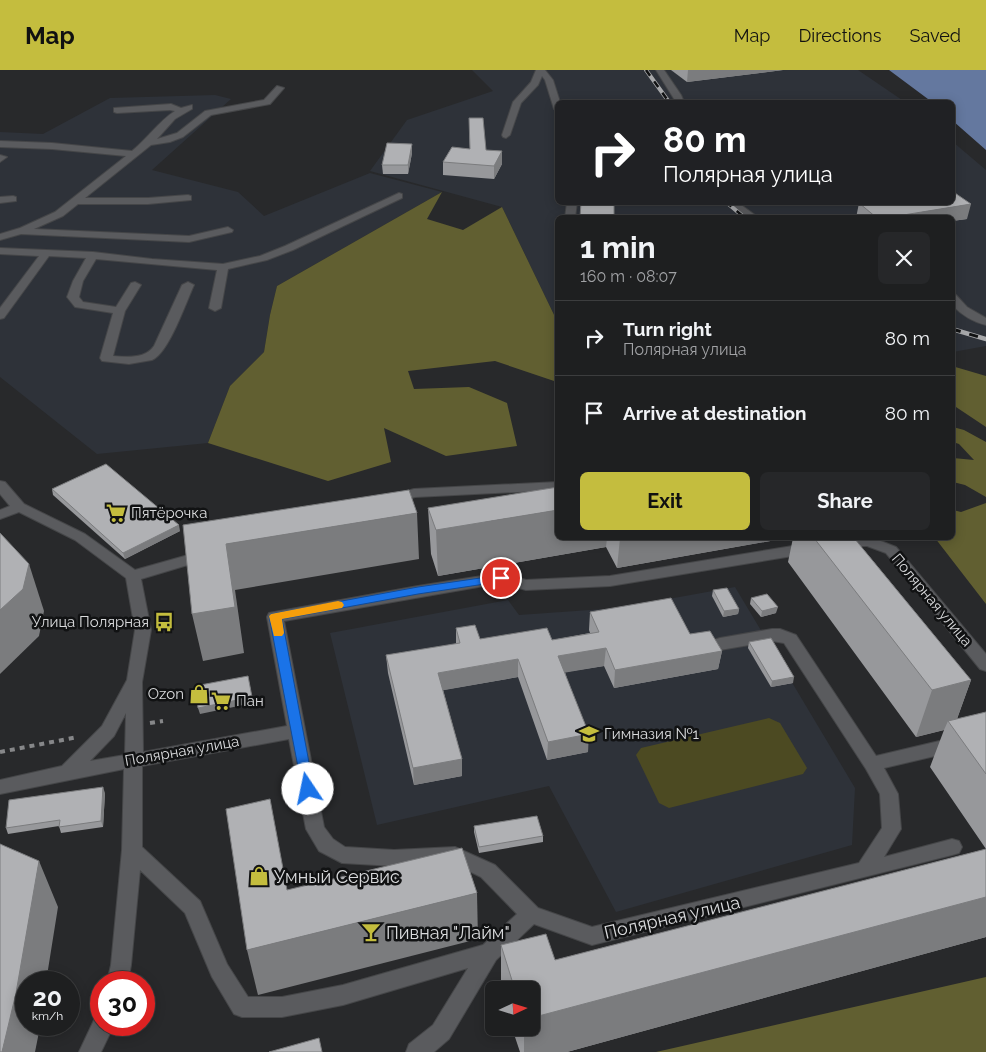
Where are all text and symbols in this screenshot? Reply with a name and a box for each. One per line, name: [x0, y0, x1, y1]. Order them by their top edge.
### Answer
text: Map: [25, 21, 75, 50]
text: Map: [734, 25, 770, 46]
text: Directions: [798, 25, 882, 46]
text: Saved: [910, 25, 961, 46]
text: 80 m: [663, 119, 747, 160]
icon: right: [580, 120, 645, 185]
text: Полярная улица: [663, 161, 833, 187]
text: 1 min: [580, 230, 656, 265]
button: close: [878, 232, 930, 284]
text: 160 m · 08:07: [580, 267, 677, 286]
text: Turn right: [623, 318, 712, 340]
icon: right: [580, 324, 608, 352]
text: 80 m: [885, 327, 930, 349]
text: Полярная улица: [623, 340, 746, 359]
icon: arrive: [580, 399, 608, 427]
text: Arrive at destination: [623, 402, 807, 424]
text: 80 m: [885, 402, 930, 424]
button: Exit: [580, 472, 750, 530]
button: Share: [760, 472, 930, 530]
supermarket icon: Пятёрочка: [105, 502, 127, 524]
place label: Пятёрочка: [131, 504, 207, 522]
street label: Полярная улица: [888, 550, 976, 650]
pin: [480, 557, 522, 599]
icon: arrive: [487, 564, 515, 592]
bus stop icon: Улица Полярная: [153, 611, 175, 633]
place label: Улица Полярная: [32, 613, 149, 631]
shop icon: Ozon: [188, 683, 210, 705]
place label: Ozon: [148, 685, 184, 703]
supermarket icon: Пан: [210, 690, 232, 712]
place label: Пан: [236, 692, 264, 710]
school or university icon: Гимназия №1: [578, 723, 600, 745]
place label: Гимназия №1: [604, 725, 700, 743]
street label: Полярная улица: [123, 732, 241, 770]
position arrow: [281, 762, 333, 814]
shop icon: Умный Сервис: [248, 865, 270, 887]
place label: Умный Сервис: [274, 866, 400, 887]
street label: Полярная улица: [602, 891, 742, 943]
bar icon: Пивная "Лайм": [360, 921, 382, 943]
place label: Пивная "Лайм": [386, 922, 510, 943]
speed limit sign: 30: [90, 971, 155, 1036]
north arrow: [485, 981, 540, 1036]
map controls: [485, 981, 540, 1036]
text: 20: [33, 982, 62, 1012]
text: km/h: [32, 1009, 63, 1023]

